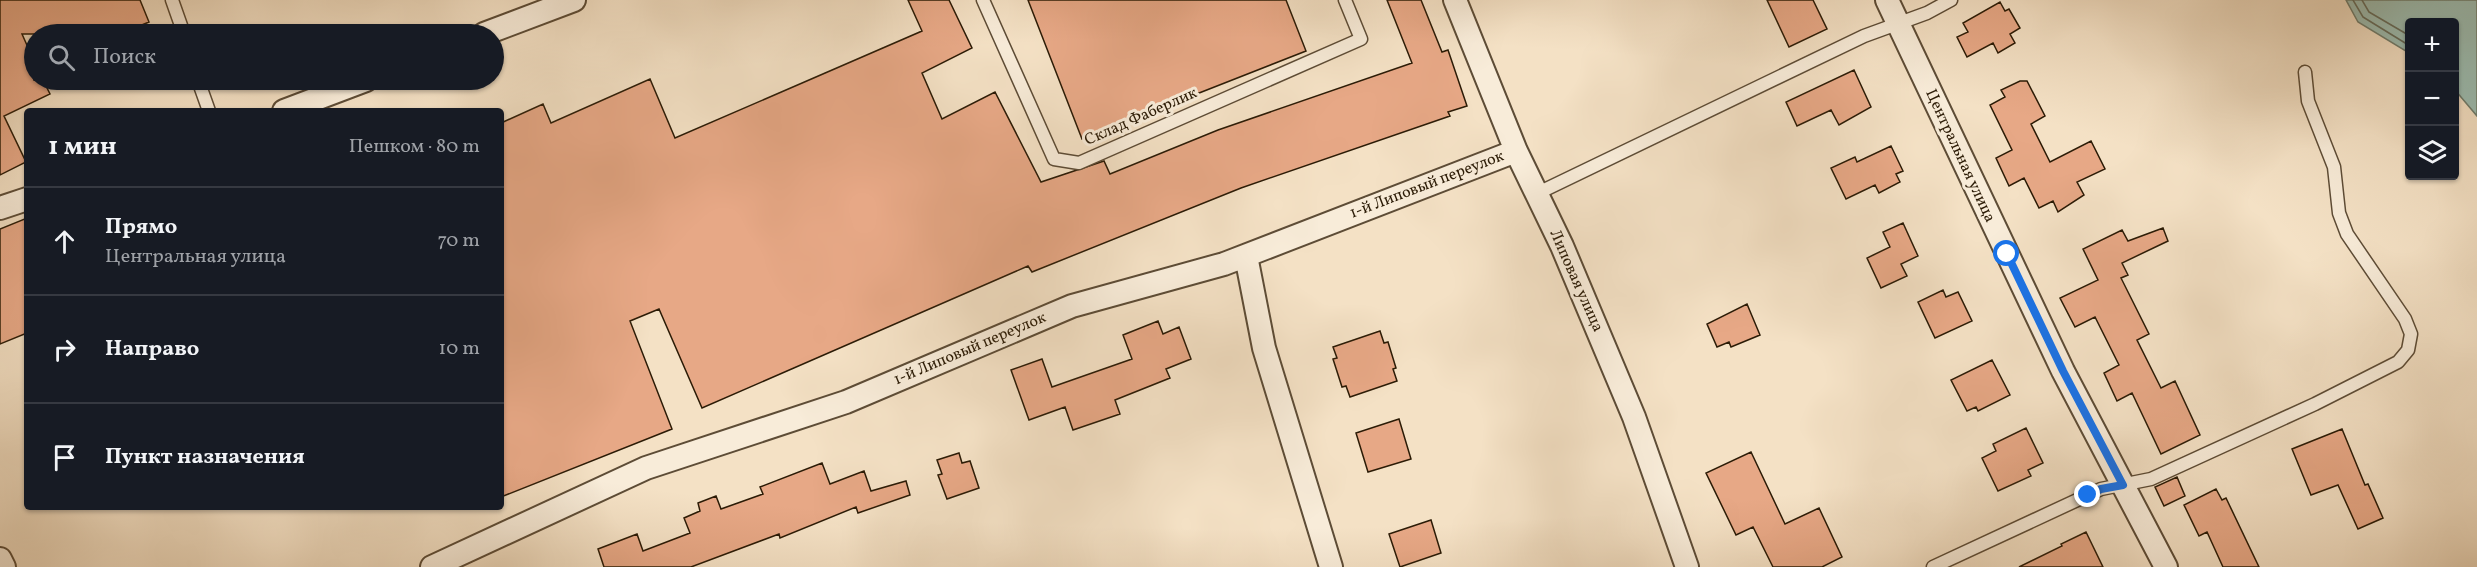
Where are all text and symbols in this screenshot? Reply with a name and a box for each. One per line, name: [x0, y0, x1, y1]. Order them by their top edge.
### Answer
map controls: [2405, 18, 2459, 180]
button: +: [2405, 18, 2459, 72]
search box: [24, 24, 504, 90]
icon: search: [45, 41, 78, 74]
text: Поиск: [93, 42, 156, 73]
button: −: [2405, 72, 2459, 126]
street label: Склад Фаберлик: [1081, 82, 1201, 152]
street label: Центральная улица: [1919, 86, 2001, 226]
button: layers: [2405, 126, 2459, 180]
text: 1 мин: [48, 129, 117, 165]
text: Пешком · 80 m: [349, 133, 480, 161]
street label: 1-й Липовый переулок: [1347, 145, 1508, 225]
text: Прямо: [105, 212, 177, 243]
icon: ahead: [48, 225, 81, 258]
street label: Липовая улица: [1544, 226, 1608, 336]
text: 70 m: [437, 227, 480, 255]
route start: [1993, 240, 2019, 266]
text: Центральная улица: [105, 243, 286, 271]
street label: 1-й Липовый переулок: [890, 307, 1050, 391]
icon: right: [48, 333, 81, 366]
text: Направо: [105, 334, 199, 365]
text: 10 m: [439, 335, 480, 363]
icon: arrive: [48, 441, 81, 474]
text: Пункт назначения: [105, 442, 305, 473]
route end: [2074, 481, 2100, 507]

